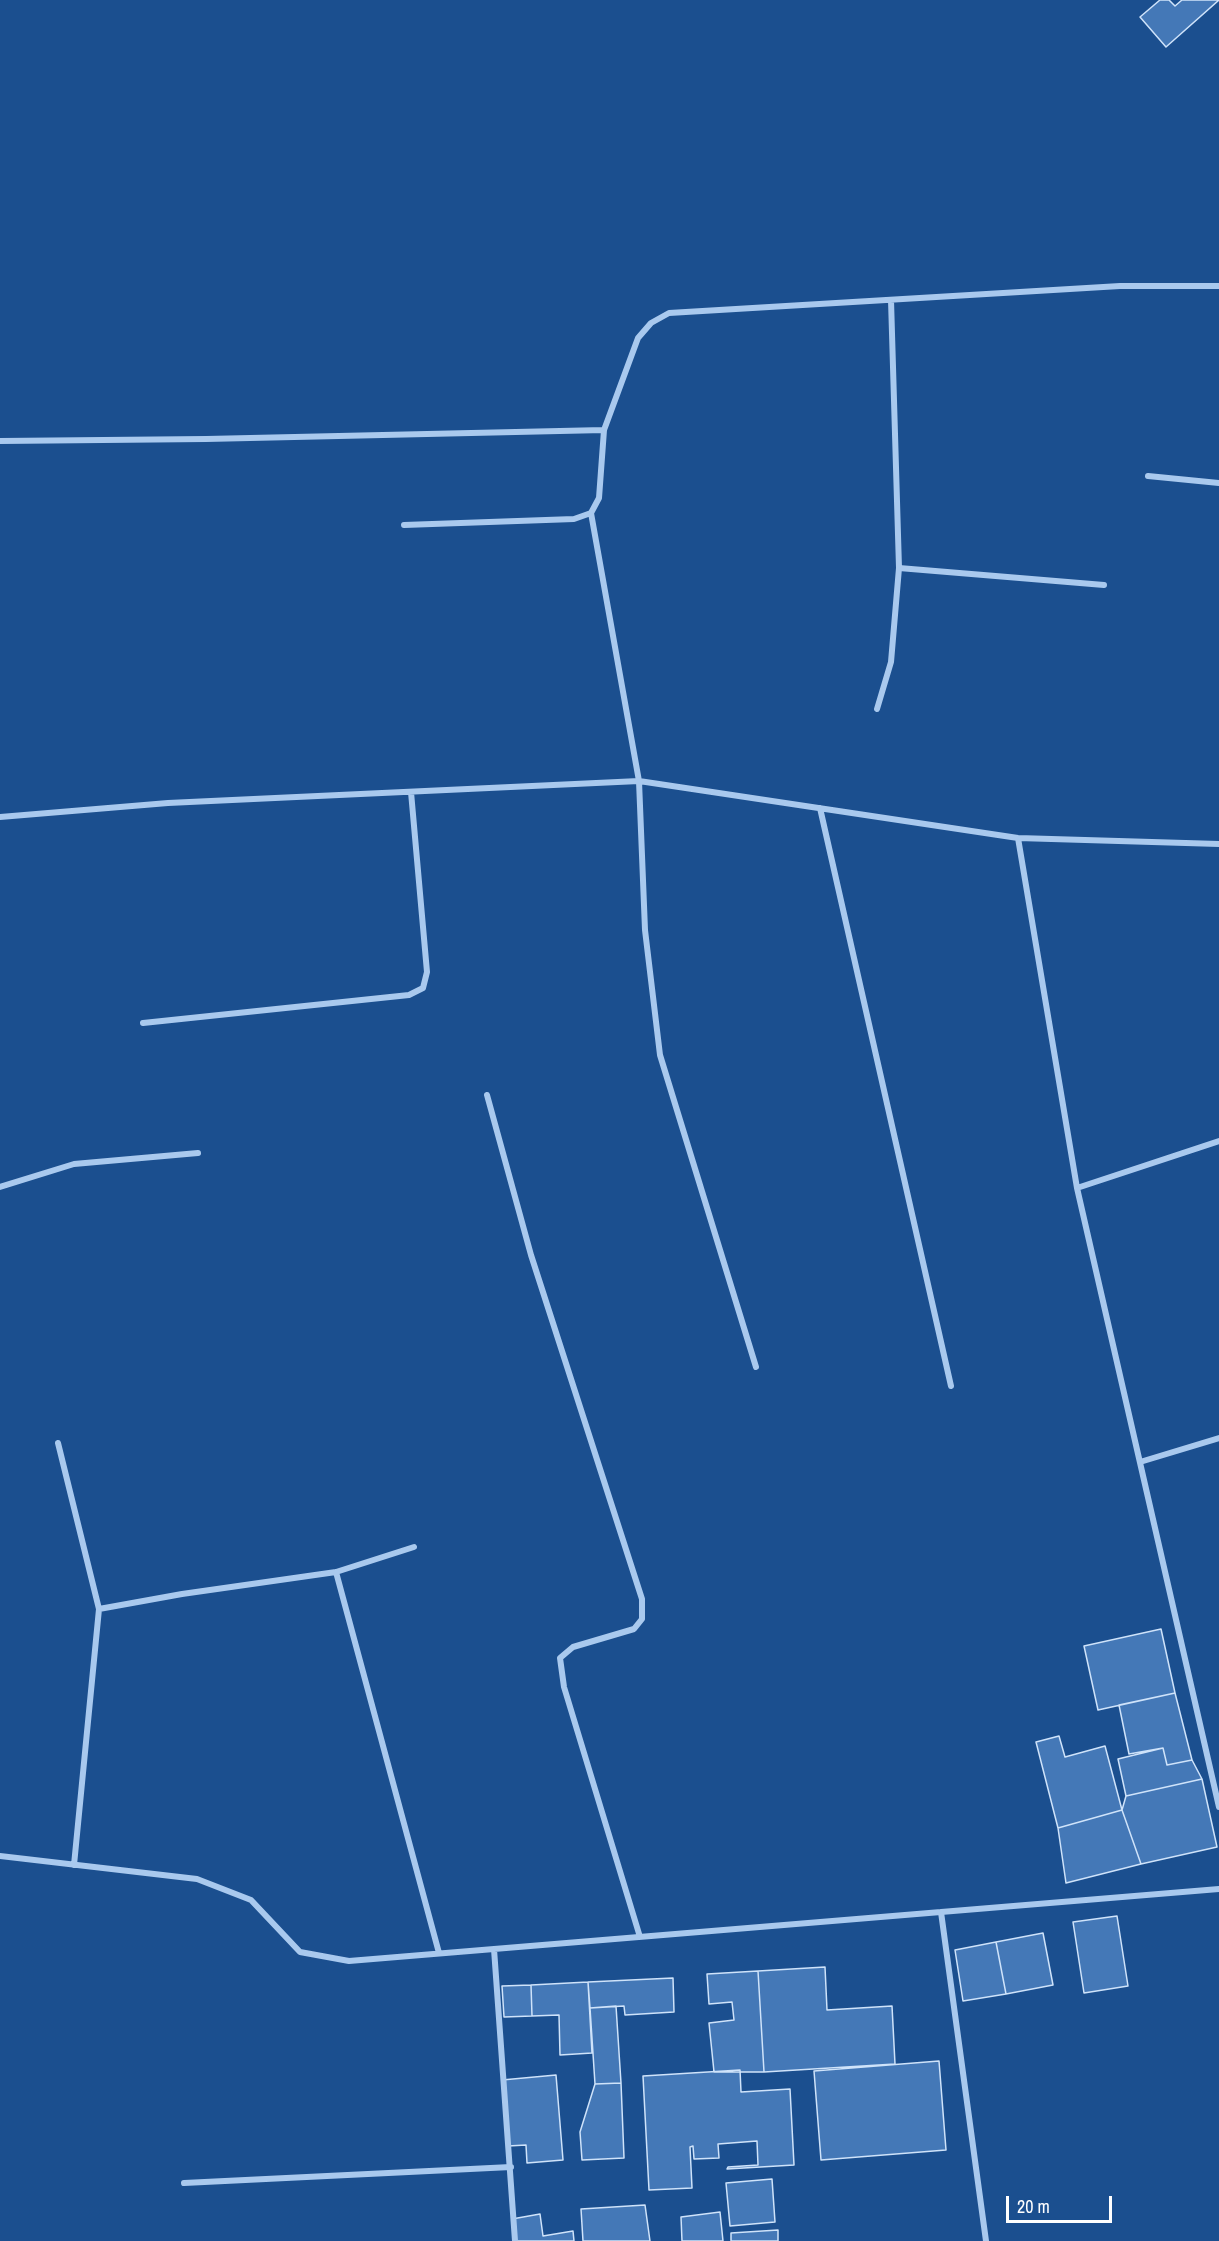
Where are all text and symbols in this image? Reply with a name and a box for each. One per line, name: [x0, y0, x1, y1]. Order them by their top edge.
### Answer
scale bar: [1009, 2184, 1116, 2222]
text: 20 m: [1017, 2194, 1050, 2219]

